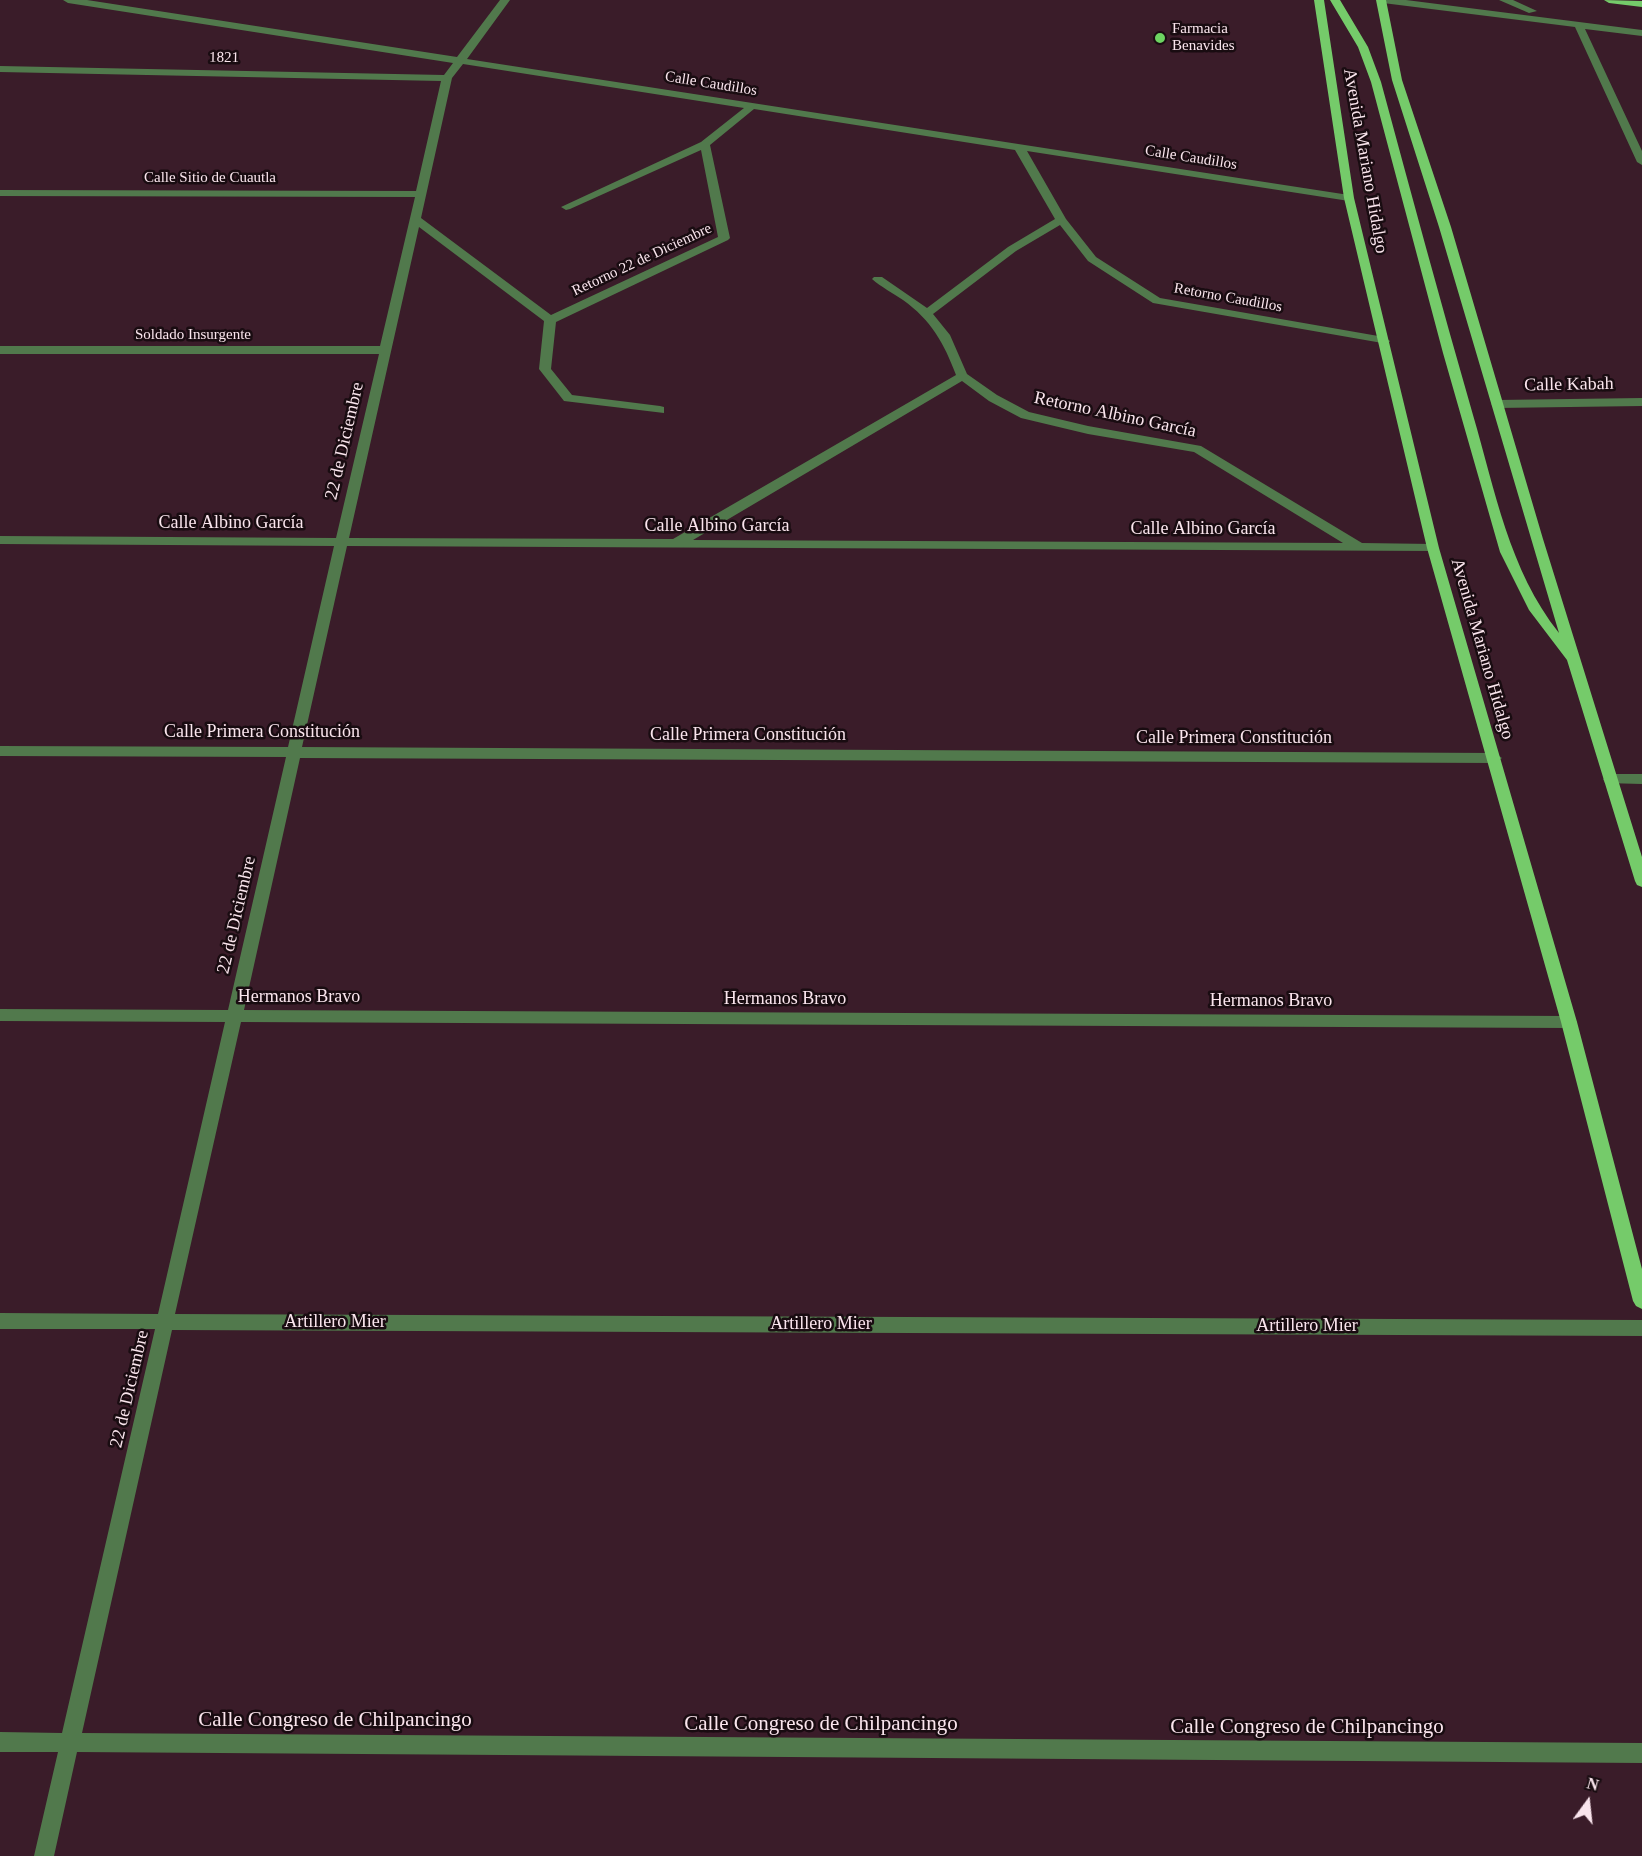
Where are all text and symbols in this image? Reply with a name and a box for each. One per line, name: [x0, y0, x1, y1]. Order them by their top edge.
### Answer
place label: Farmacia Benavides: [1172, 20, 1234, 55]
marker: Farmacia Benavides: [1153, 31, 1167, 45]
street label: 1821: [209, 49, 239, 67]
street label: Avenida Mariano Hidalgo: [1338, 67, 1392, 255]
street label: Calle Caudillos: [664, 68, 758, 100]
street label: Calle Caudillos: [1144, 142, 1238, 174]
street label: Calle Sitio de Cuautla: [144, 169, 276, 187]
street label: Retorno 22 de Diciembre: [569, 220, 715, 300]
street label: Retorno Caudillos: [1172, 280, 1284, 316]
street label: Soldado Insurgente: [135, 326, 251, 344]
street label: Calle Kabah: [1524, 373, 1614, 397]
street label: 22 de Diciembre: [321, 380, 369, 502]
street label: Retorno Albino García: [1032, 387, 1198, 443]
street label: Calle Albino García: [159, 512, 303, 534]
street label: Calle Albino García: [645, 515, 789, 537]
street label: Calle Albino García: [1131, 518, 1275, 540]
street label: Avenida Mariano Hidalgo: [1446, 556, 1518, 742]
street label: Calle Primera Constitución: [164, 721, 360, 743]
street label: Calle Primera Constitución: [650, 724, 846, 746]
street label: Calle Primera Constitución: [1136, 727, 1332, 749]
street label: 22 de Diciembre: [213, 854, 261, 976]
street label: Hermanos Bravo: [238, 986, 360, 1008]
street label: Hermanos Bravo: [724, 988, 846, 1010]
street label: Hermanos Bravo: [1210, 990, 1332, 1012]
street label: Artillero Mier: [284, 1311, 386, 1333]
street label: Artillero Mier: [770, 1313, 872, 1335]
street label: Artillero Mier: [1256, 1315, 1358, 1337]
street label: 22 de Diciembre: [106, 1328, 154, 1450]
street label: Calle Congreso de Chilpancingo: [198, 1707, 472, 1733]
street label: Calle Congreso de Chilpancingo: [684, 1711, 958, 1737]
street label: Calle Congreso de Chilpancingo: [1170, 1714, 1444, 1740]
north arrow: [1558, 1772, 1618, 1832]
text: N: [1585, 1774, 1601, 1794]

